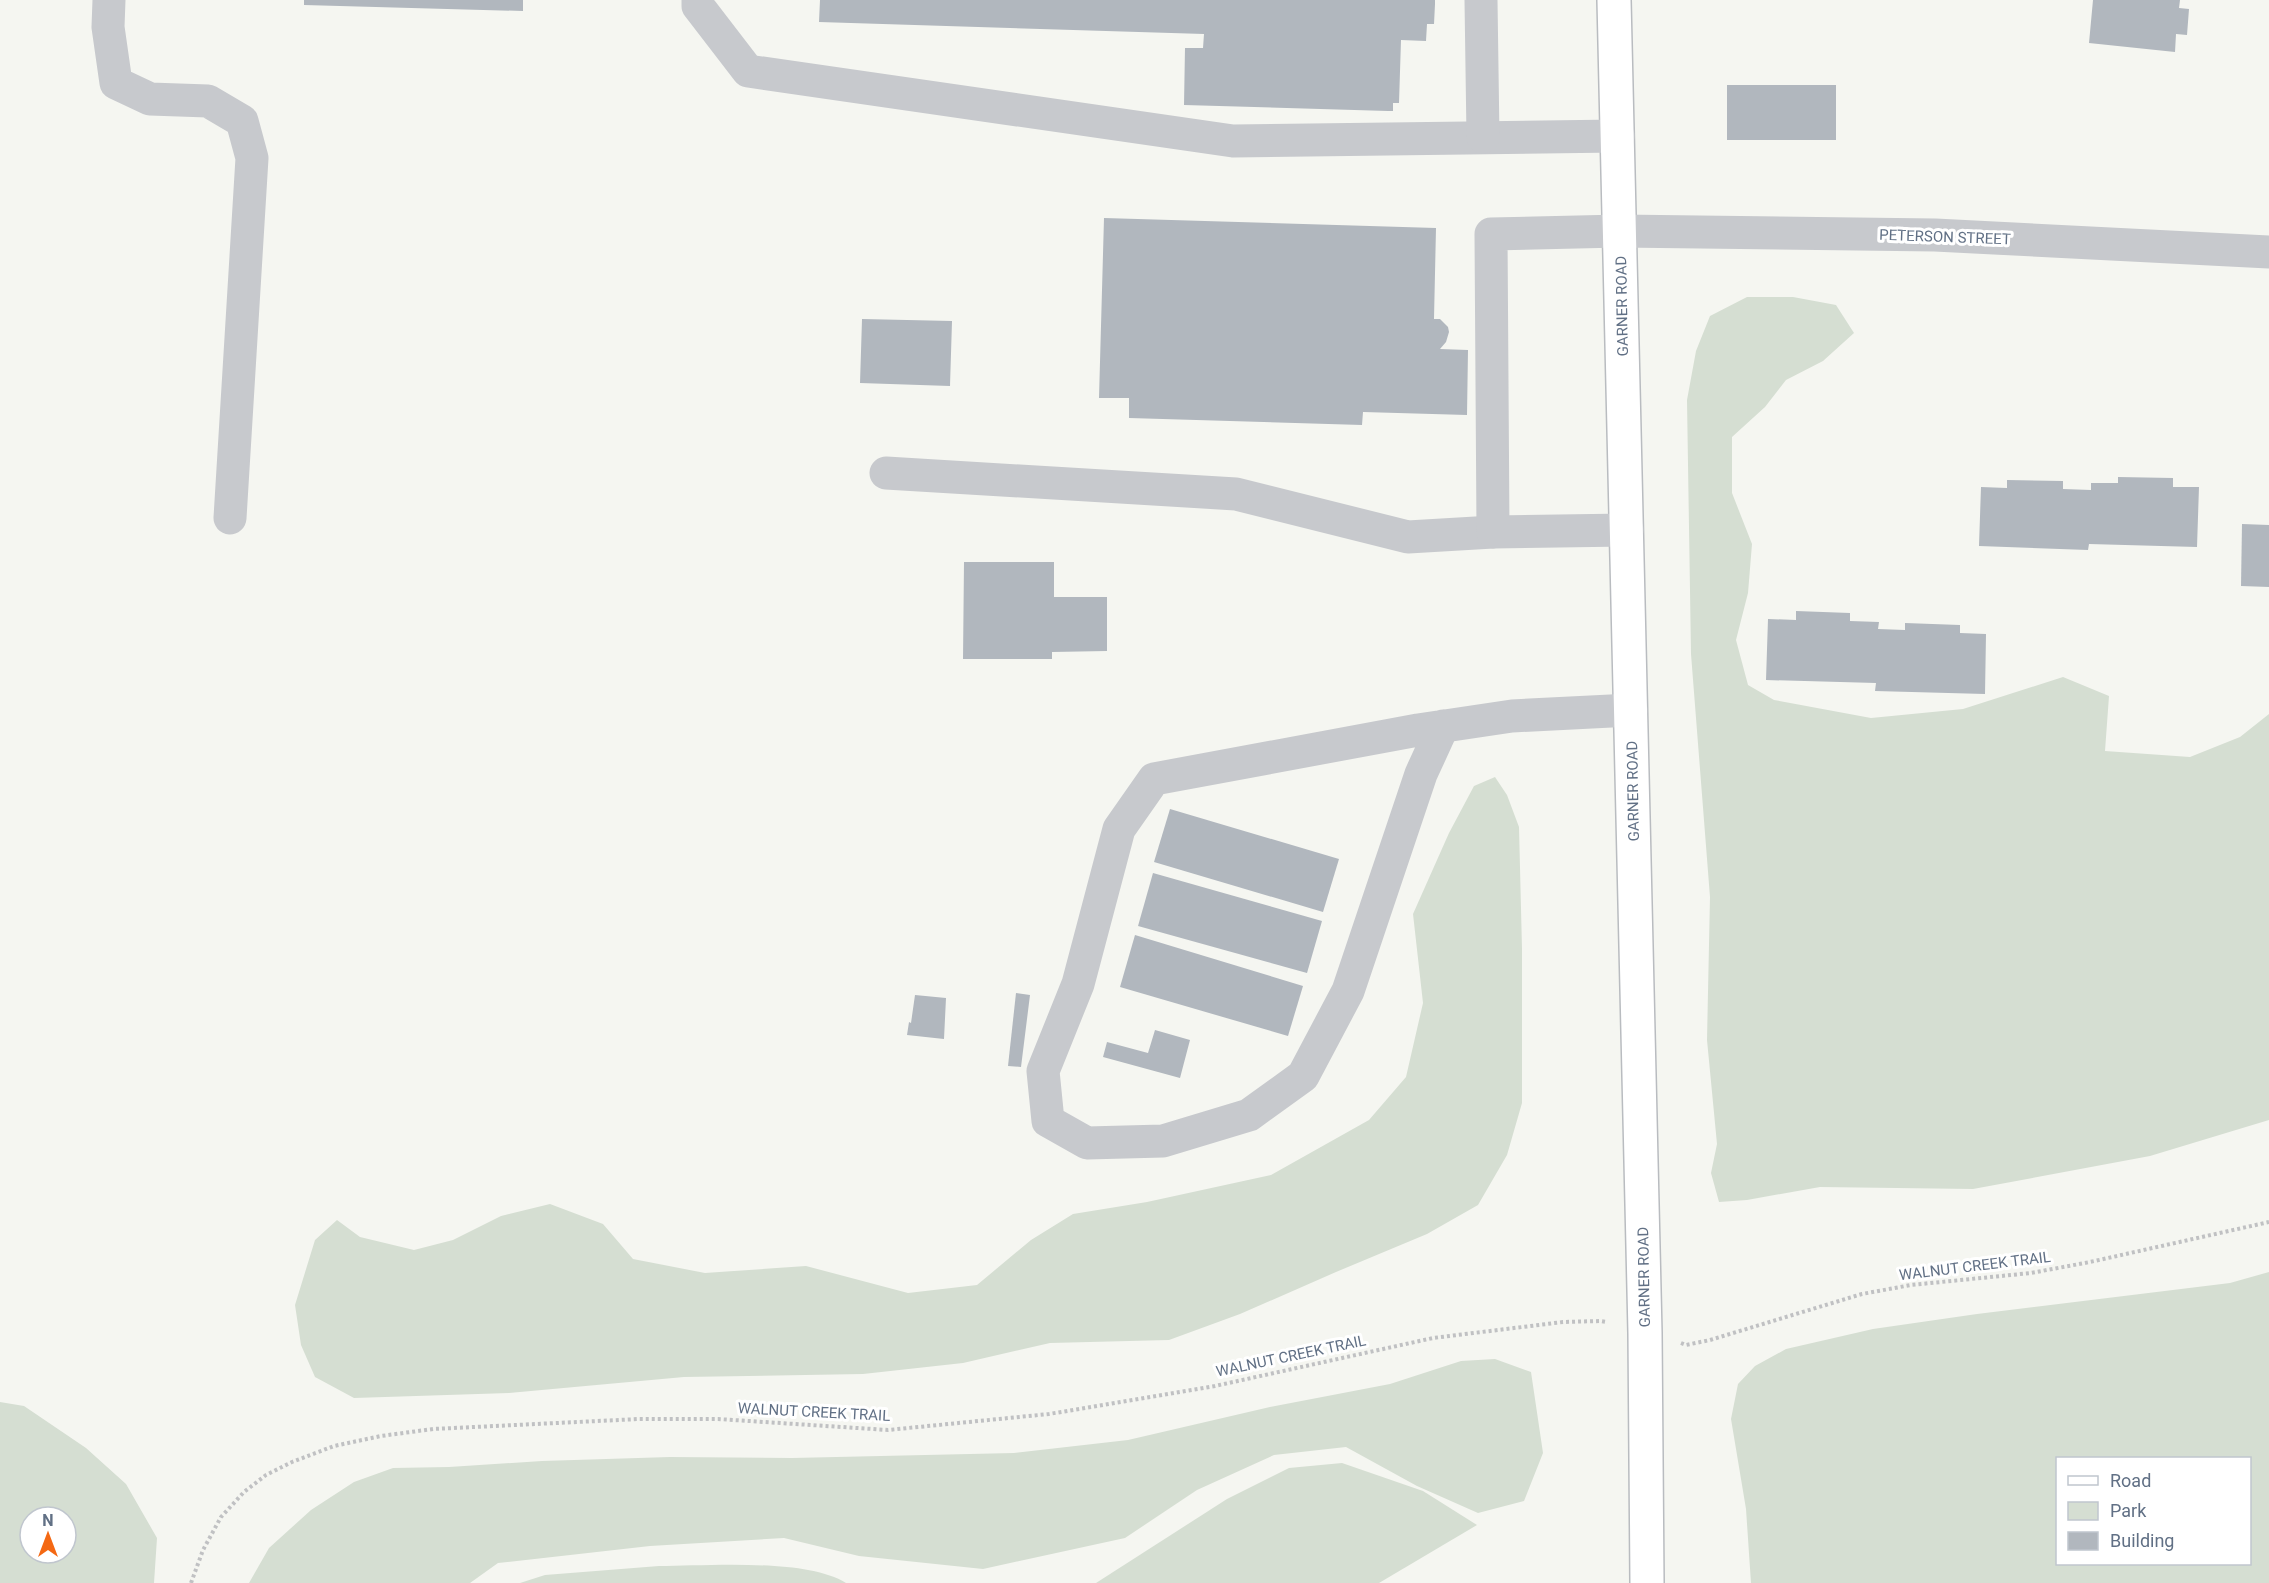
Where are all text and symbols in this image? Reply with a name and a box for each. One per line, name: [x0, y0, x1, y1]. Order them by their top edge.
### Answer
street label: PETERSON STREET: [1879, 226, 2011, 248]
street label: GARNER ROAD: [1612, 256, 1632, 356]
street label: GARNER ROAD: [1623, 741, 1643, 841]
street label: GARNER ROAD: [1634, 1227, 1654, 1327]
street label: WALNUT CREEK TRAIL: [1898, 1248, 2052, 1284]
street label: WALNUT CREEK TRAIL: [1214, 1331, 1368, 1381]
street label: WALNUT CREEK TRAIL: [737, 1399, 891, 1425]
legend: [2056, 1457, 2251, 1565]
text: Road: [2110, 1470, 2151, 1491]
text: Park: [2110, 1500, 2147, 1521]
north arrow: [18, 1505, 78, 1565]
text: N: [42, 1511, 54, 1530]
text: Building: [2110, 1530, 2174, 1551]

